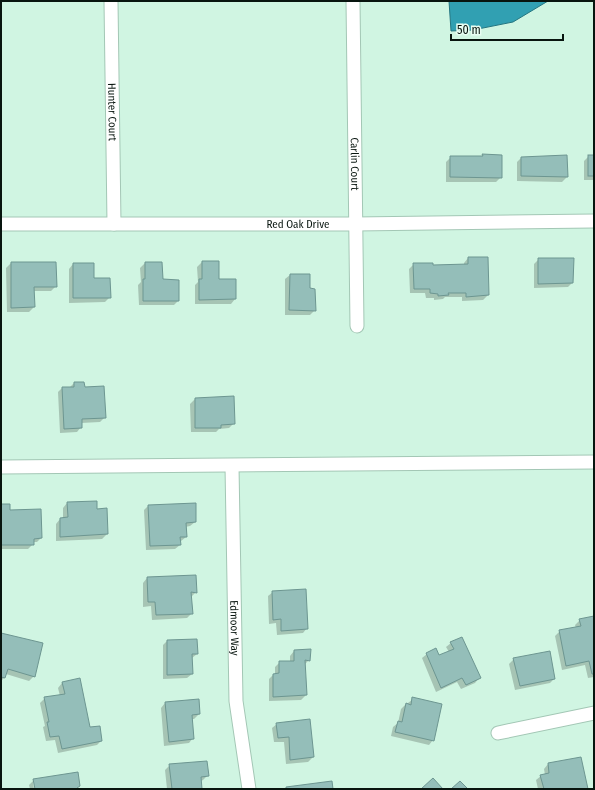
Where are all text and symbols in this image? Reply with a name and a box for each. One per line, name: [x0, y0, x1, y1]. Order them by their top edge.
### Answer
scale bar: [451, 16, 563, 42]
text: 50 m: [457, 23, 481, 37]
street label: Hunter Court: [105, 83, 119, 141]
street label: Carlin Court: [348, 137, 361, 191]
street label: Red Oak Drive: [266, 218, 330, 231]
street label: Edmoor Way: [227, 600, 241, 656]

